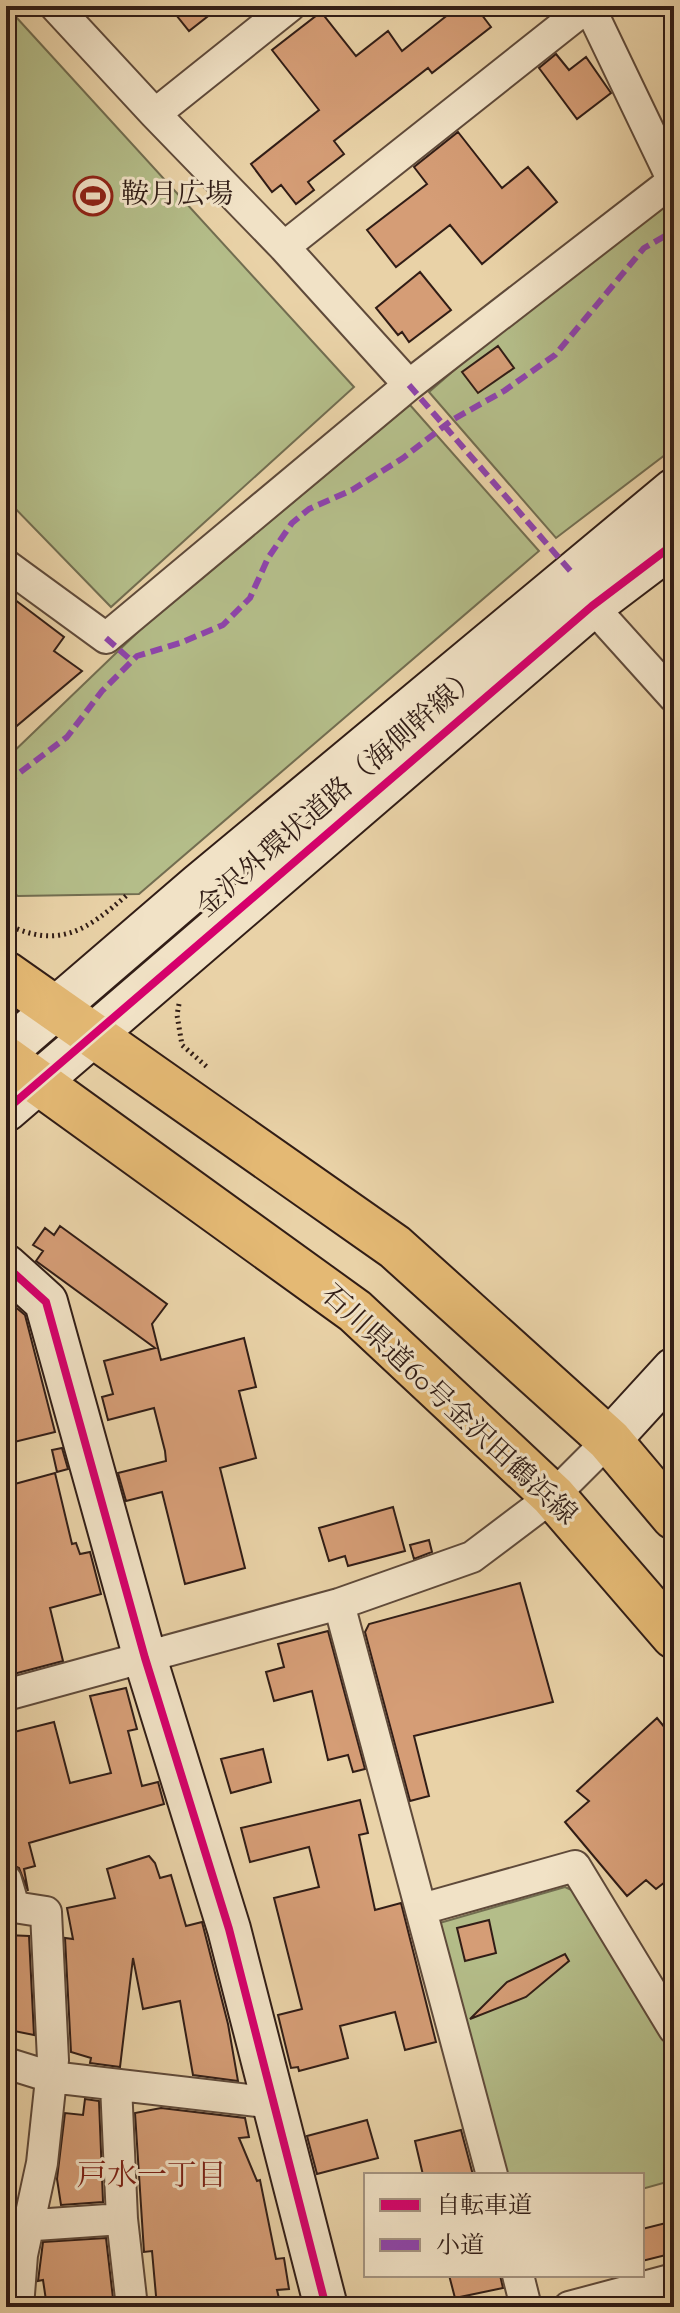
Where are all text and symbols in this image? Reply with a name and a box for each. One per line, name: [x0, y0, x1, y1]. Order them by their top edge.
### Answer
sports icon: 鞍月広場: [72, 175, 114, 217]
place label: 鞍月広場: [121, 176, 233, 216]
street label: 金沢外環状道路（海側幹線）: [189, 658, 489, 928]
street label: 石川県道60号金沢田鶴浜線: [311, 1277, 585, 1535]
district label: 戸水一丁目: [77, 2156, 227, 2199]
legend: [364, 2173, 644, 2277]
text: 自転車道: [436, 2190, 532, 2224]
text: 小道: [436, 2230, 484, 2264]

